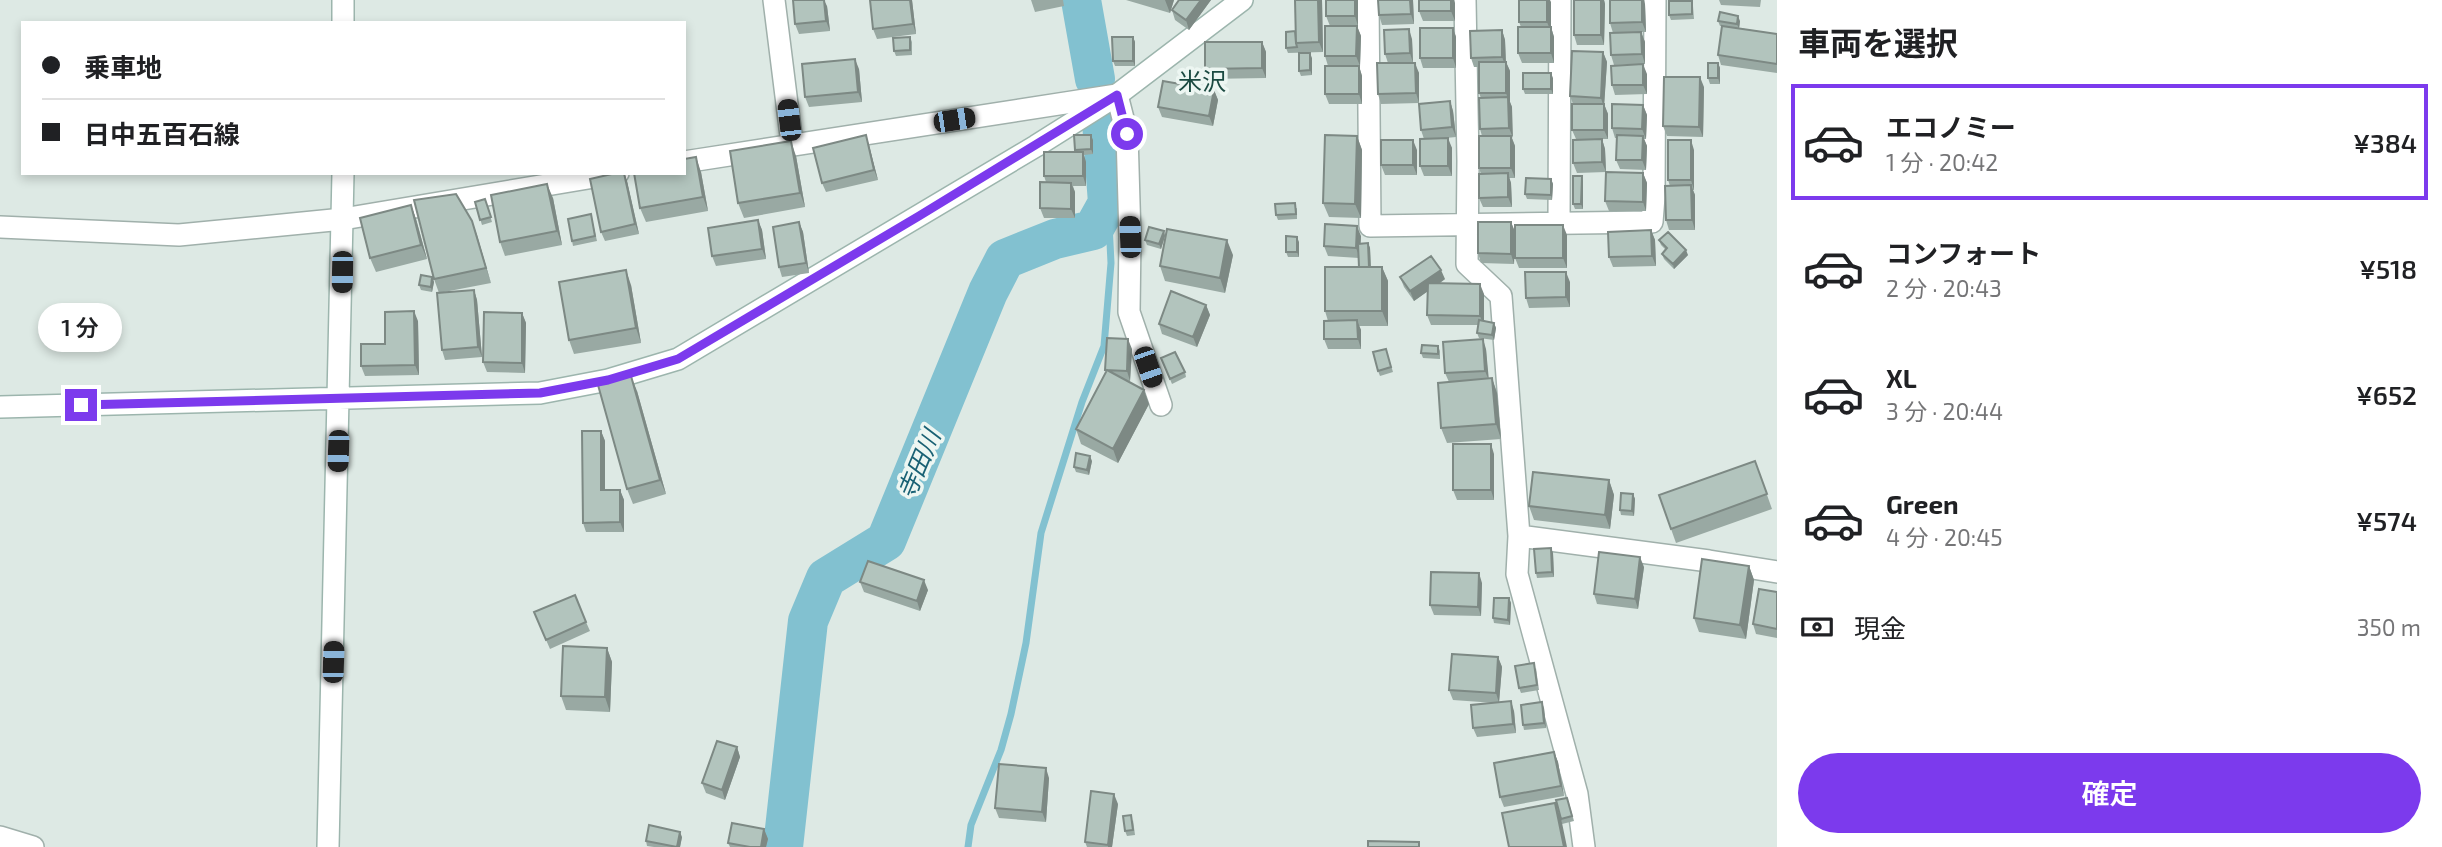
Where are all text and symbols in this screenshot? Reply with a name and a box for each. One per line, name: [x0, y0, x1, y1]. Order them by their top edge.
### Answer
text: 車両を選択: [1798, 23, 1958, 61]
text: 乗車地: [84, 51, 162, 82]
district label: 米沢: [1178, 66, 1226, 95]
car: [777, 98, 802, 142]
car: [932, 106, 977, 134]
icon: car: [1802, 111, 1865, 174]
text: エコノミー: [1886, 111, 2016, 142]
text: 日中五百石線: [84, 118, 240, 149]
route start: [1111, 118, 1143, 150]
text: ¥384: [2353, 127, 2417, 158]
text: 1 分 · 20:42: [1886, 148, 1998, 176]
car: [1119, 216, 1142, 258]
icon: car: [1802, 237, 1865, 300]
text: コンフォート: [1886, 237, 2041, 268]
car: [332, 251, 353, 293]
text: ¥518: [2359, 253, 2417, 284]
text: 2 分 · 20:43: [1886, 274, 2002, 302]
callout: 1 分: [39, 304, 123, 352]
text: 1 分: [61, 313, 99, 341]
car: [1132, 344, 1165, 390]
text: XL: [1886, 362, 1917, 393]
icon: car: [1802, 363, 1865, 426]
text: ¥652: [2356, 379, 2417, 410]
route end: [65, 389, 97, 421]
text: 3 分 · 20:44: [1886, 397, 2003, 425]
water label: 寺田川: [891, 422, 947, 503]
car: [327, 430, 350, 472]
text: Green: [1886, 488, 1959, 519]
icon: car: [1802, 489, 1865, 552]
text: ¥574: [2356, 505, 2417, 536]
text: 4 分 · 20:45: [1886, 523, 2003, 551]
icon: cash: [1798, 608, 1836, 646]
text: 現金: [1854, 612, 1906, 643]
text: 350 m: [2357, 613, 2421, 641]
car: [322, 641, 345, 683]
button: 確定: [1798, 753, 2421, 833]

